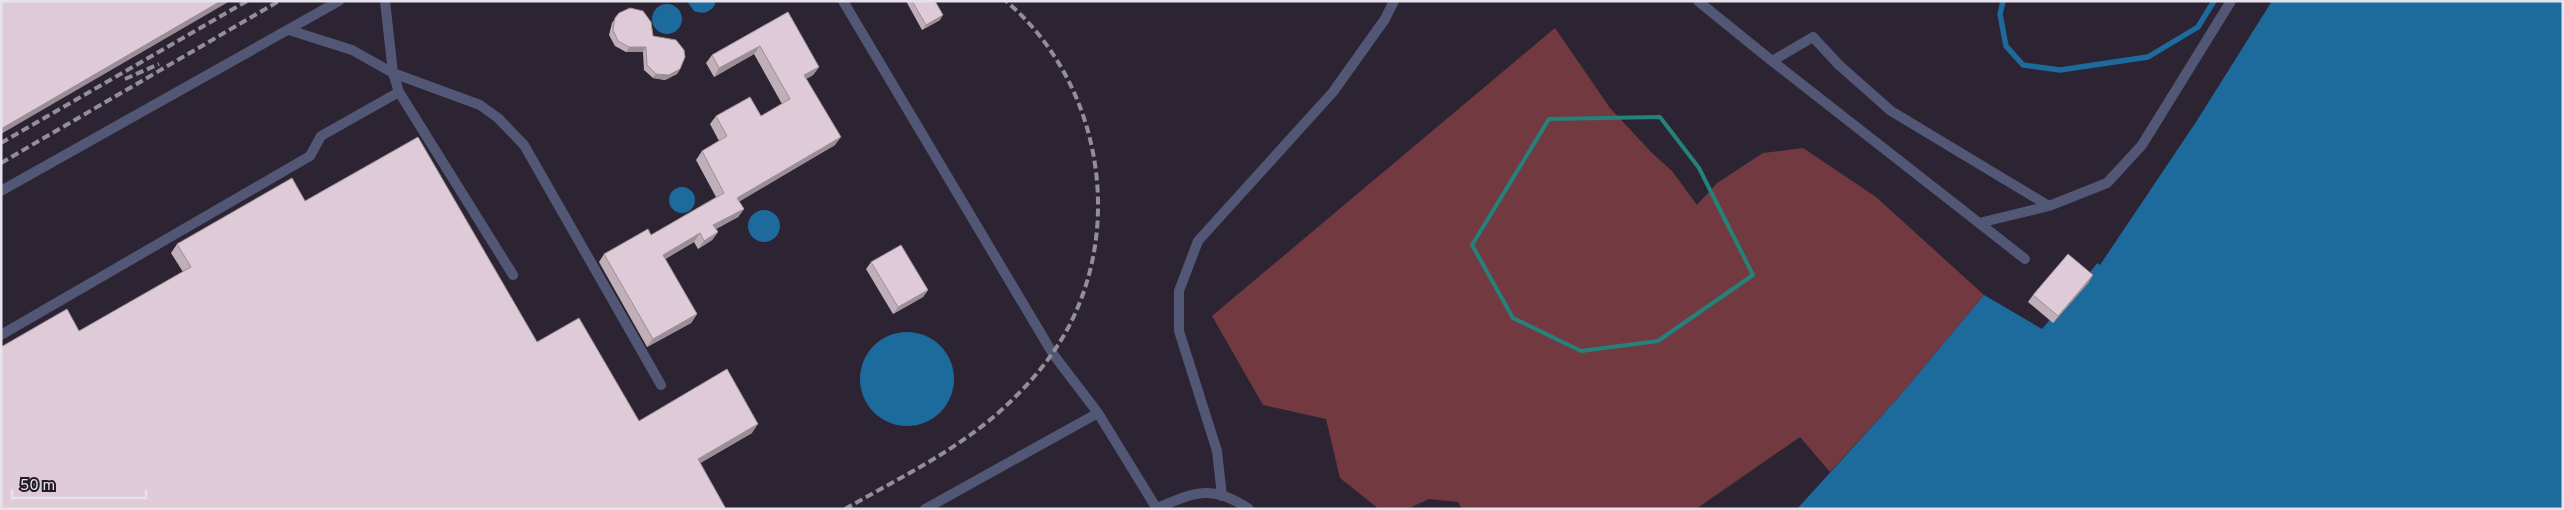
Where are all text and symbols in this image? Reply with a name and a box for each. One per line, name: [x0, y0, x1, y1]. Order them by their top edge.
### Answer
scale bar: [12, 468, 146, 500]
text: 50 m: [20, 477, 55, 496]

